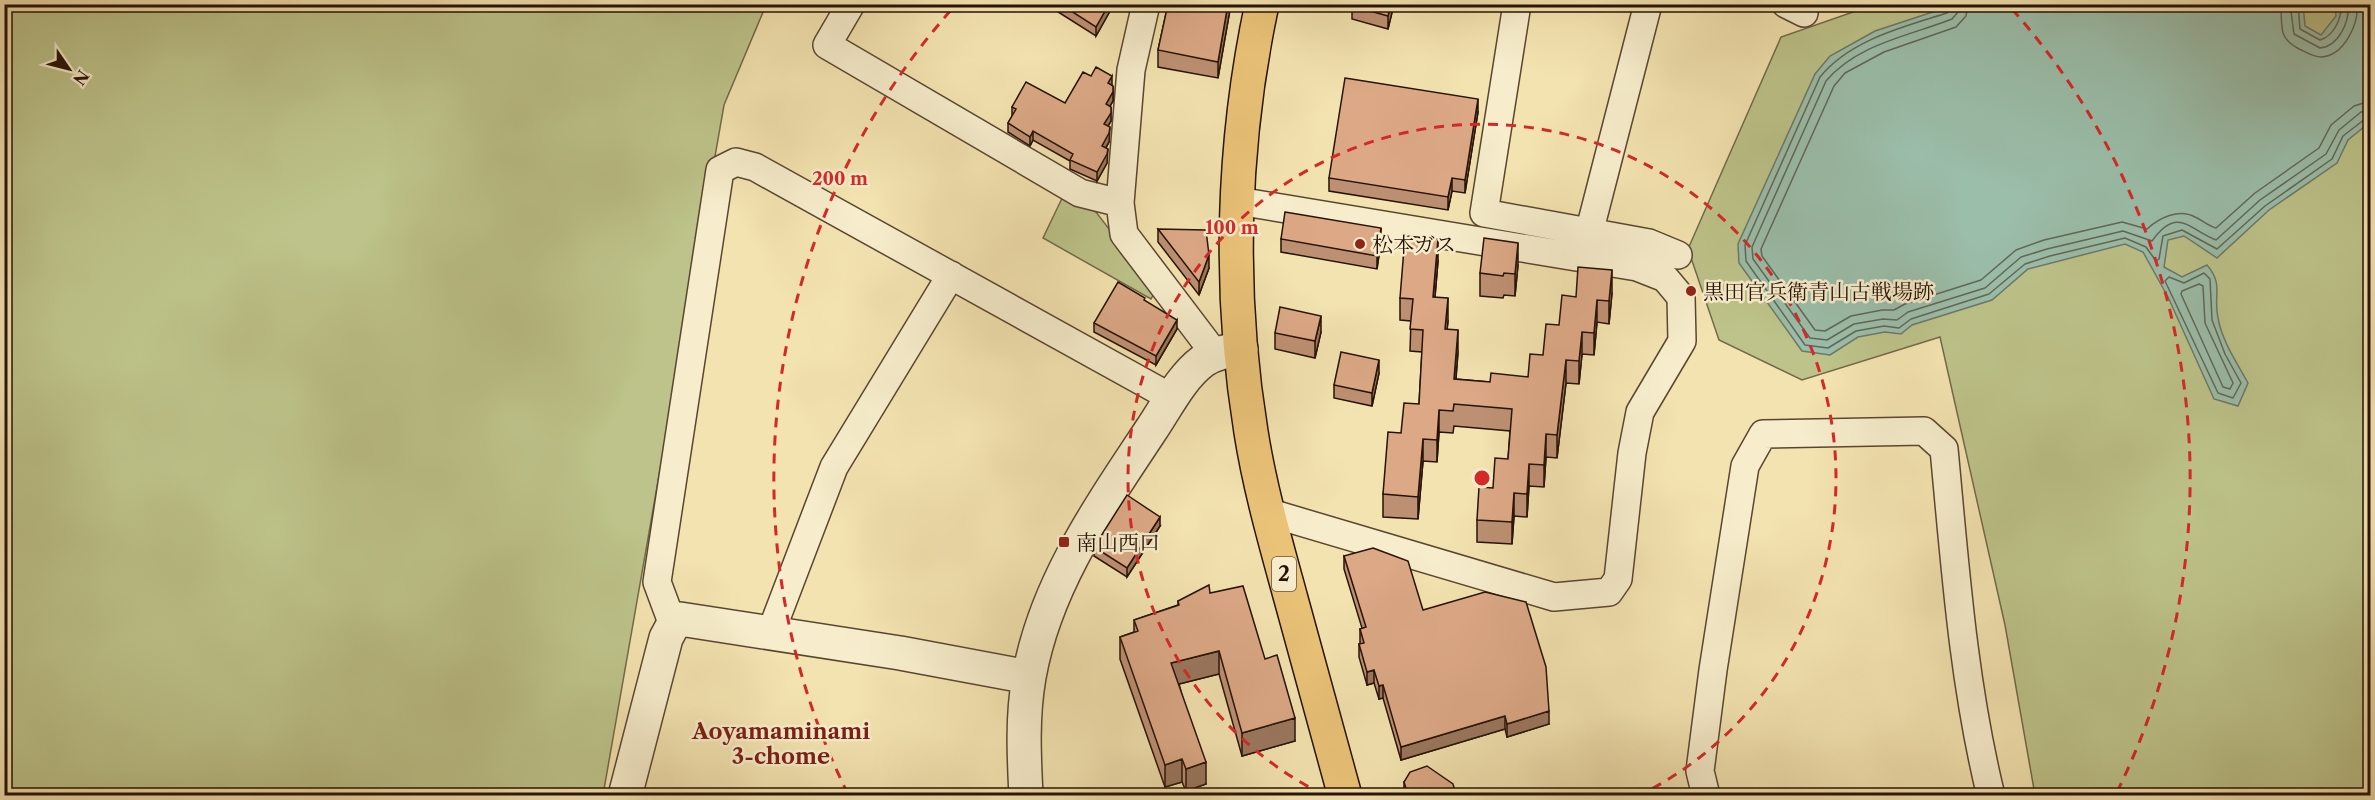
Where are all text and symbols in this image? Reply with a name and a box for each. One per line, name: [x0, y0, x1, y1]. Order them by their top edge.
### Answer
north arrow: [39, 39, 99, 99]
text: N: [69, 66, 93, 89]
text: 200 m: [812, 168, 868, 190]
text: 100 m: [1205, 217, 1259, 239]
place label: 松本ガス: [1372, 232, 1456, 257]
marker: 松本ガス: [1353, 237, 1367, 251]
place label: 黒田官兵衛青山古戦場跡: [1703, 279, 1934, 304]
marker: 黒田官兵衛青山古戦場跡: [1684, 284, 1698, 298]
centre of rings: [1472, 468, 1492, 488]
place label: 南山西口: [1076, 530, 1160, 555]
marker: 南山西口: [1057, 535, 1071, 549]
road number: 2: [1272, 557, 1296, 591]
district label: Aoyamaminami 3-chome: [691, 718, 870, 770]

